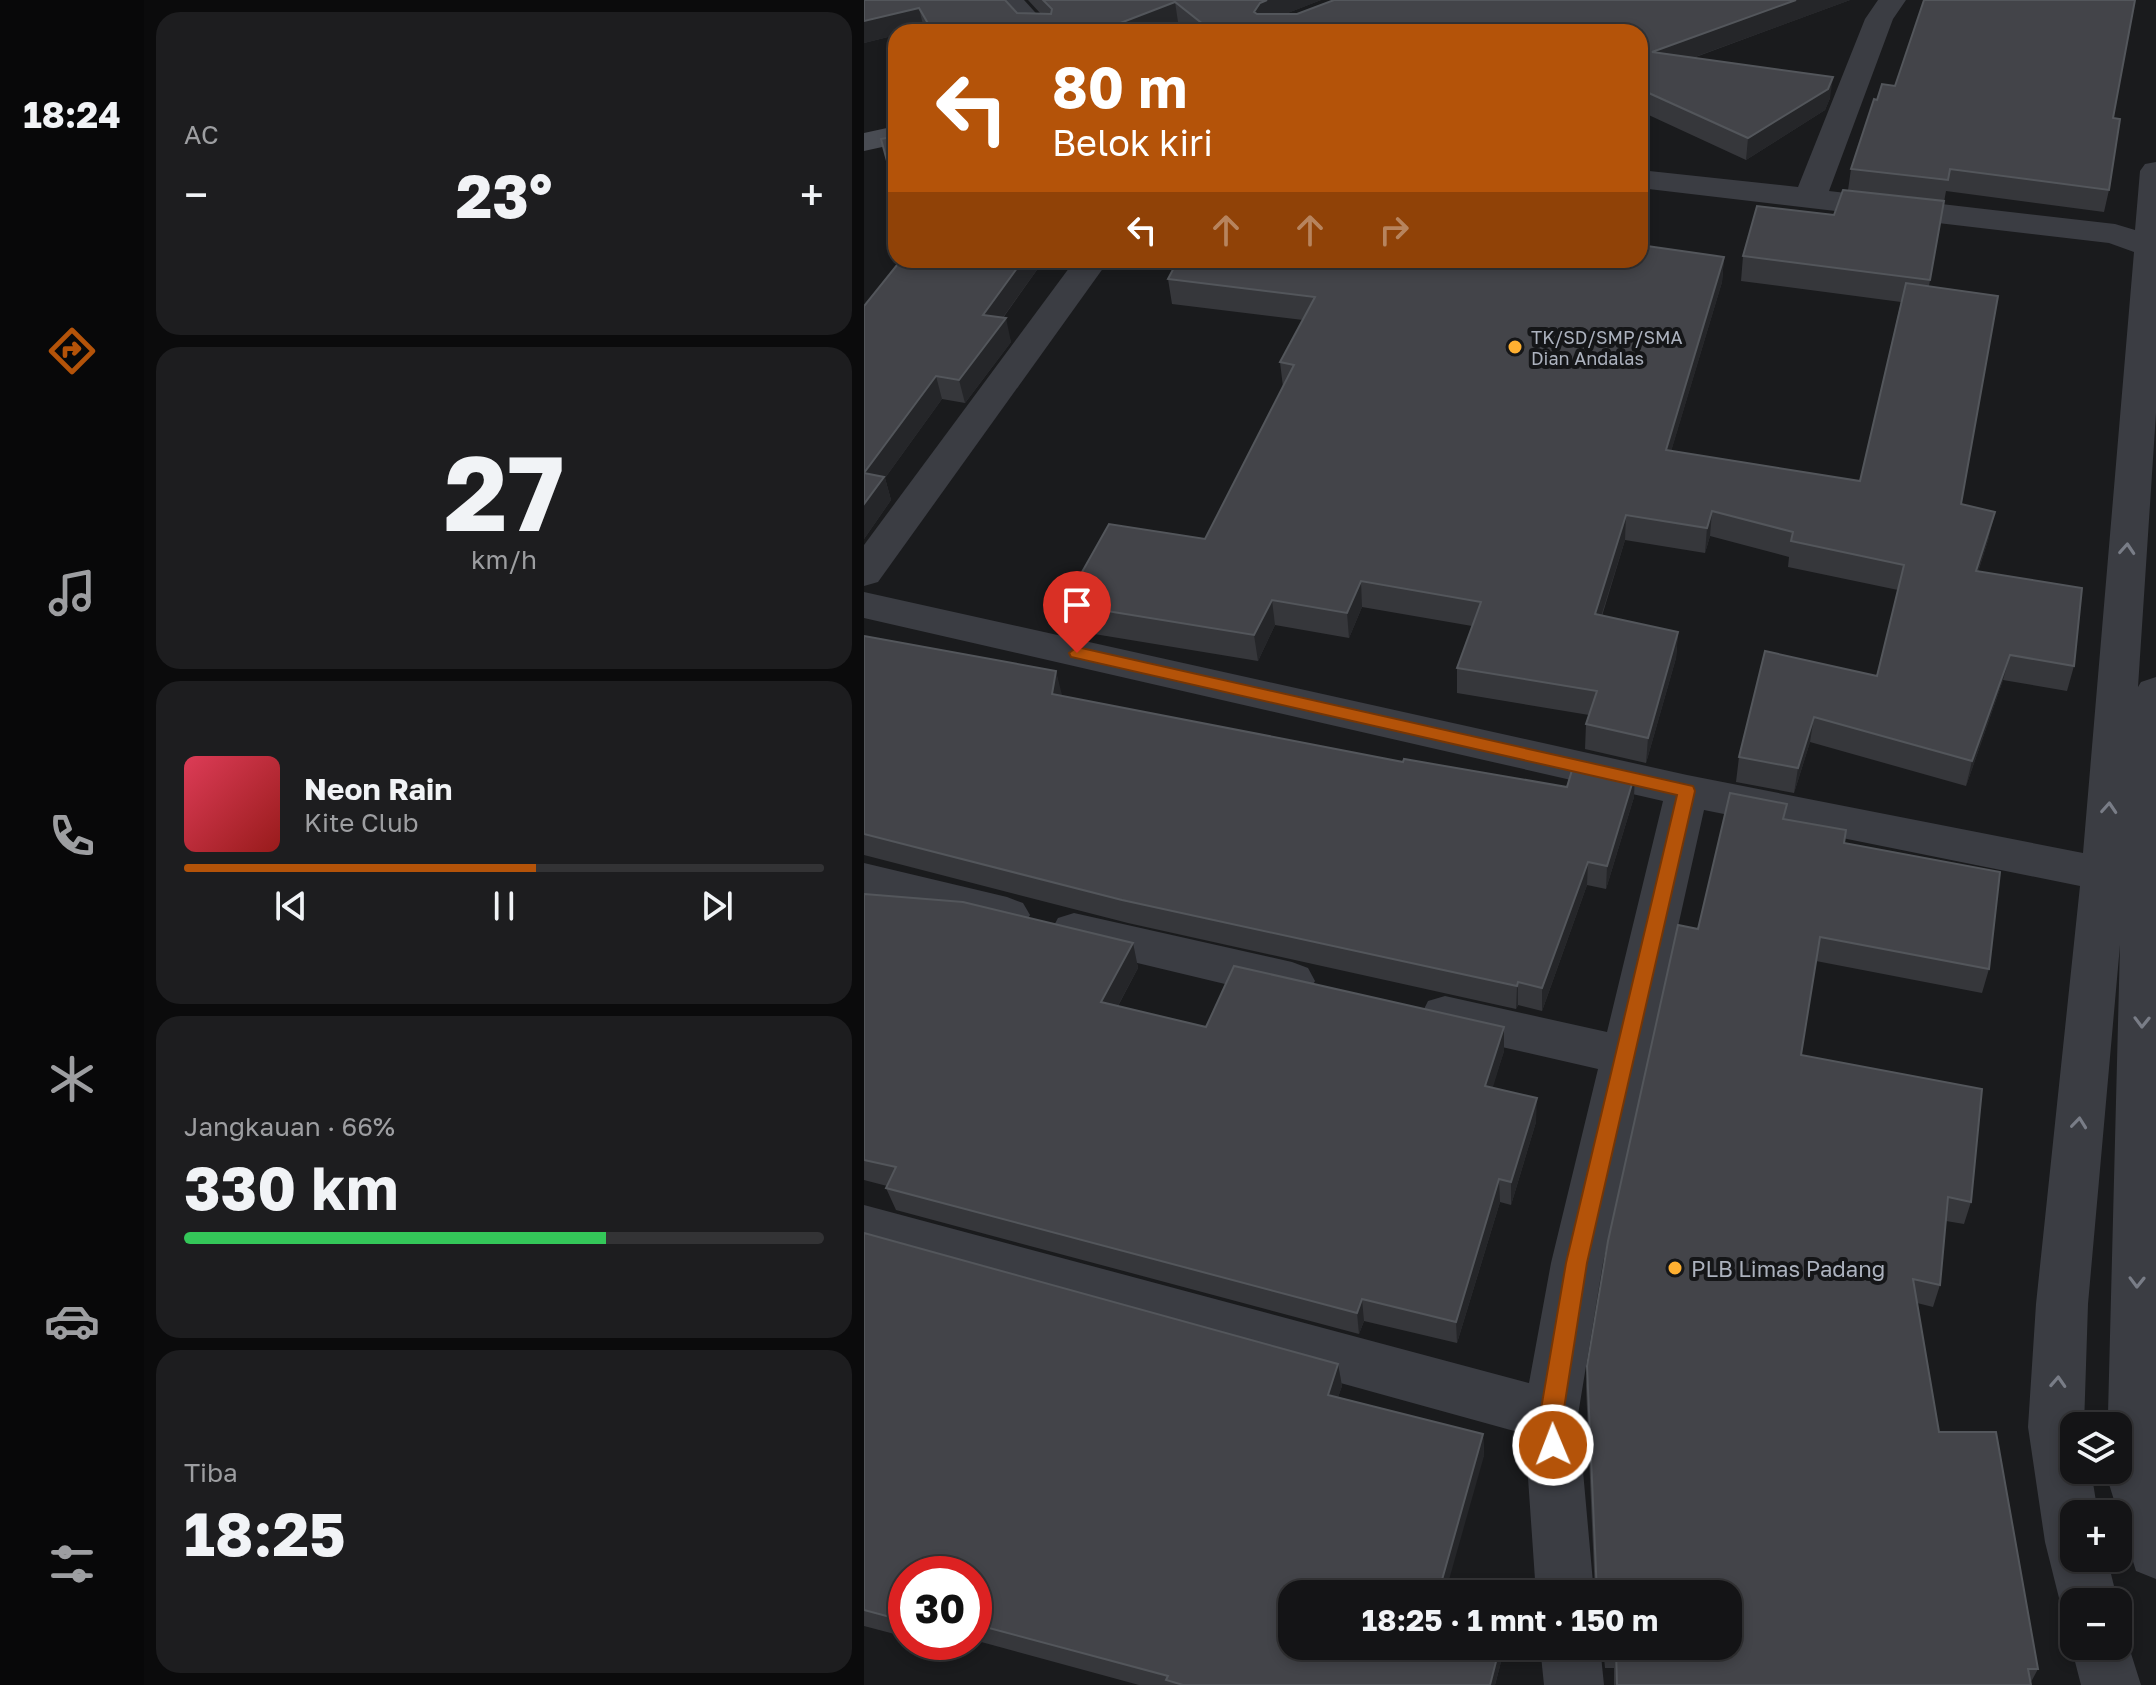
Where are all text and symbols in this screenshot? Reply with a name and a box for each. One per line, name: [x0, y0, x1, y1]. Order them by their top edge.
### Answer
text: 80 m: [1052, 53, 1187, 120]
icon: left: [920, 56, 1024, 160]
text: 18:24: [23, 93, 121, 136]
text: AC: [184, 119, 219, 150]
text: Belok kiri: [1052, 121, 1213, 164]
text: 23°: [456, 159, 552, 231]
text: −: [184, 168, 208, 221]
text: +: [800, 168, 824, 221]
icon: left: [1120, 208, 1164, 252]
icon: ahead: [1204, 208, 1248, 252]
icon: ahead: [1288, 208, 1332, 252]
icon: right: [1372, 208, 1416, 252]
icon: directions: [44, 323, 100, 379]
place label: TK/SD/SMP/SMA Dian Andalas: [1531, 326, 1682, 369]
marker: TK/SD/SMP/SMA Dian Andalas: [1506, 338, 1524, 356]
text: 27: [444, 429, 564, 554]
one-way arrow: [2118, 542, 2135, 555]
text: km/h: [471, 544, 537, 575]
icon: music: [44, 565, 100, 621]
pin: [1043, 571, 1111, 653]
icon: arrive: [1055, 583, 1099, 627]
text: Neon Rain: [304, 771, 452, 807]
one-way arrow: [2100, 801, 2117, 814]
text: Kite Club: [304, 807, 419, 838]
icon: phone: [44, 808, 100, 864]
icon: previous: [269, 884, 313, 928]
icon: pause: [482, 884, 526, 928]
icon: next: [695, 884, 739, 928]
one-way arrow: [2133, 1016, 2150, 1029]
icon: climate: [44, 1051, 100, 1107]
text: Jangkauan · 66%: [184, 1111, 395, 1142]
one-way arrow: [2071, 1116, 2088, 1129]
text: 330 km: [184, 1151, 399, 1223]
place label: PLB Limas Padang: [1691, 1255, 1885, 1282]
marker: PLB Limas Padang: [1666, 1259, 1684, 1277]
one-way arrow: [2128, 1276, 2146, 1289]
icon: car: [44, 1293, 100, 1349]
one-way arrow: [2049, 1375, 2066, 1388]
position arrow: [1511, 1403, 1595, 1487]
map controls: [2060, 1412, 2132, 1660]
button: layers: [2060, 1412, 2132, 1484]
text: Tiba: [184, 1457, 238, 1488]
text: 18:25: [184, 1497, 346, 1569]
button: +: [2060, 1500, 2132, 1572]
icon: filters: [44, 1536, 100, 1592]
speed limit sign: 30: [888, 1556, 992, 1660]
button: −: [2060, 1588, 2132, 1660]
text: 18:25 · 1 mnt · 150 m: [1362, 1602, 1658, 1638]

